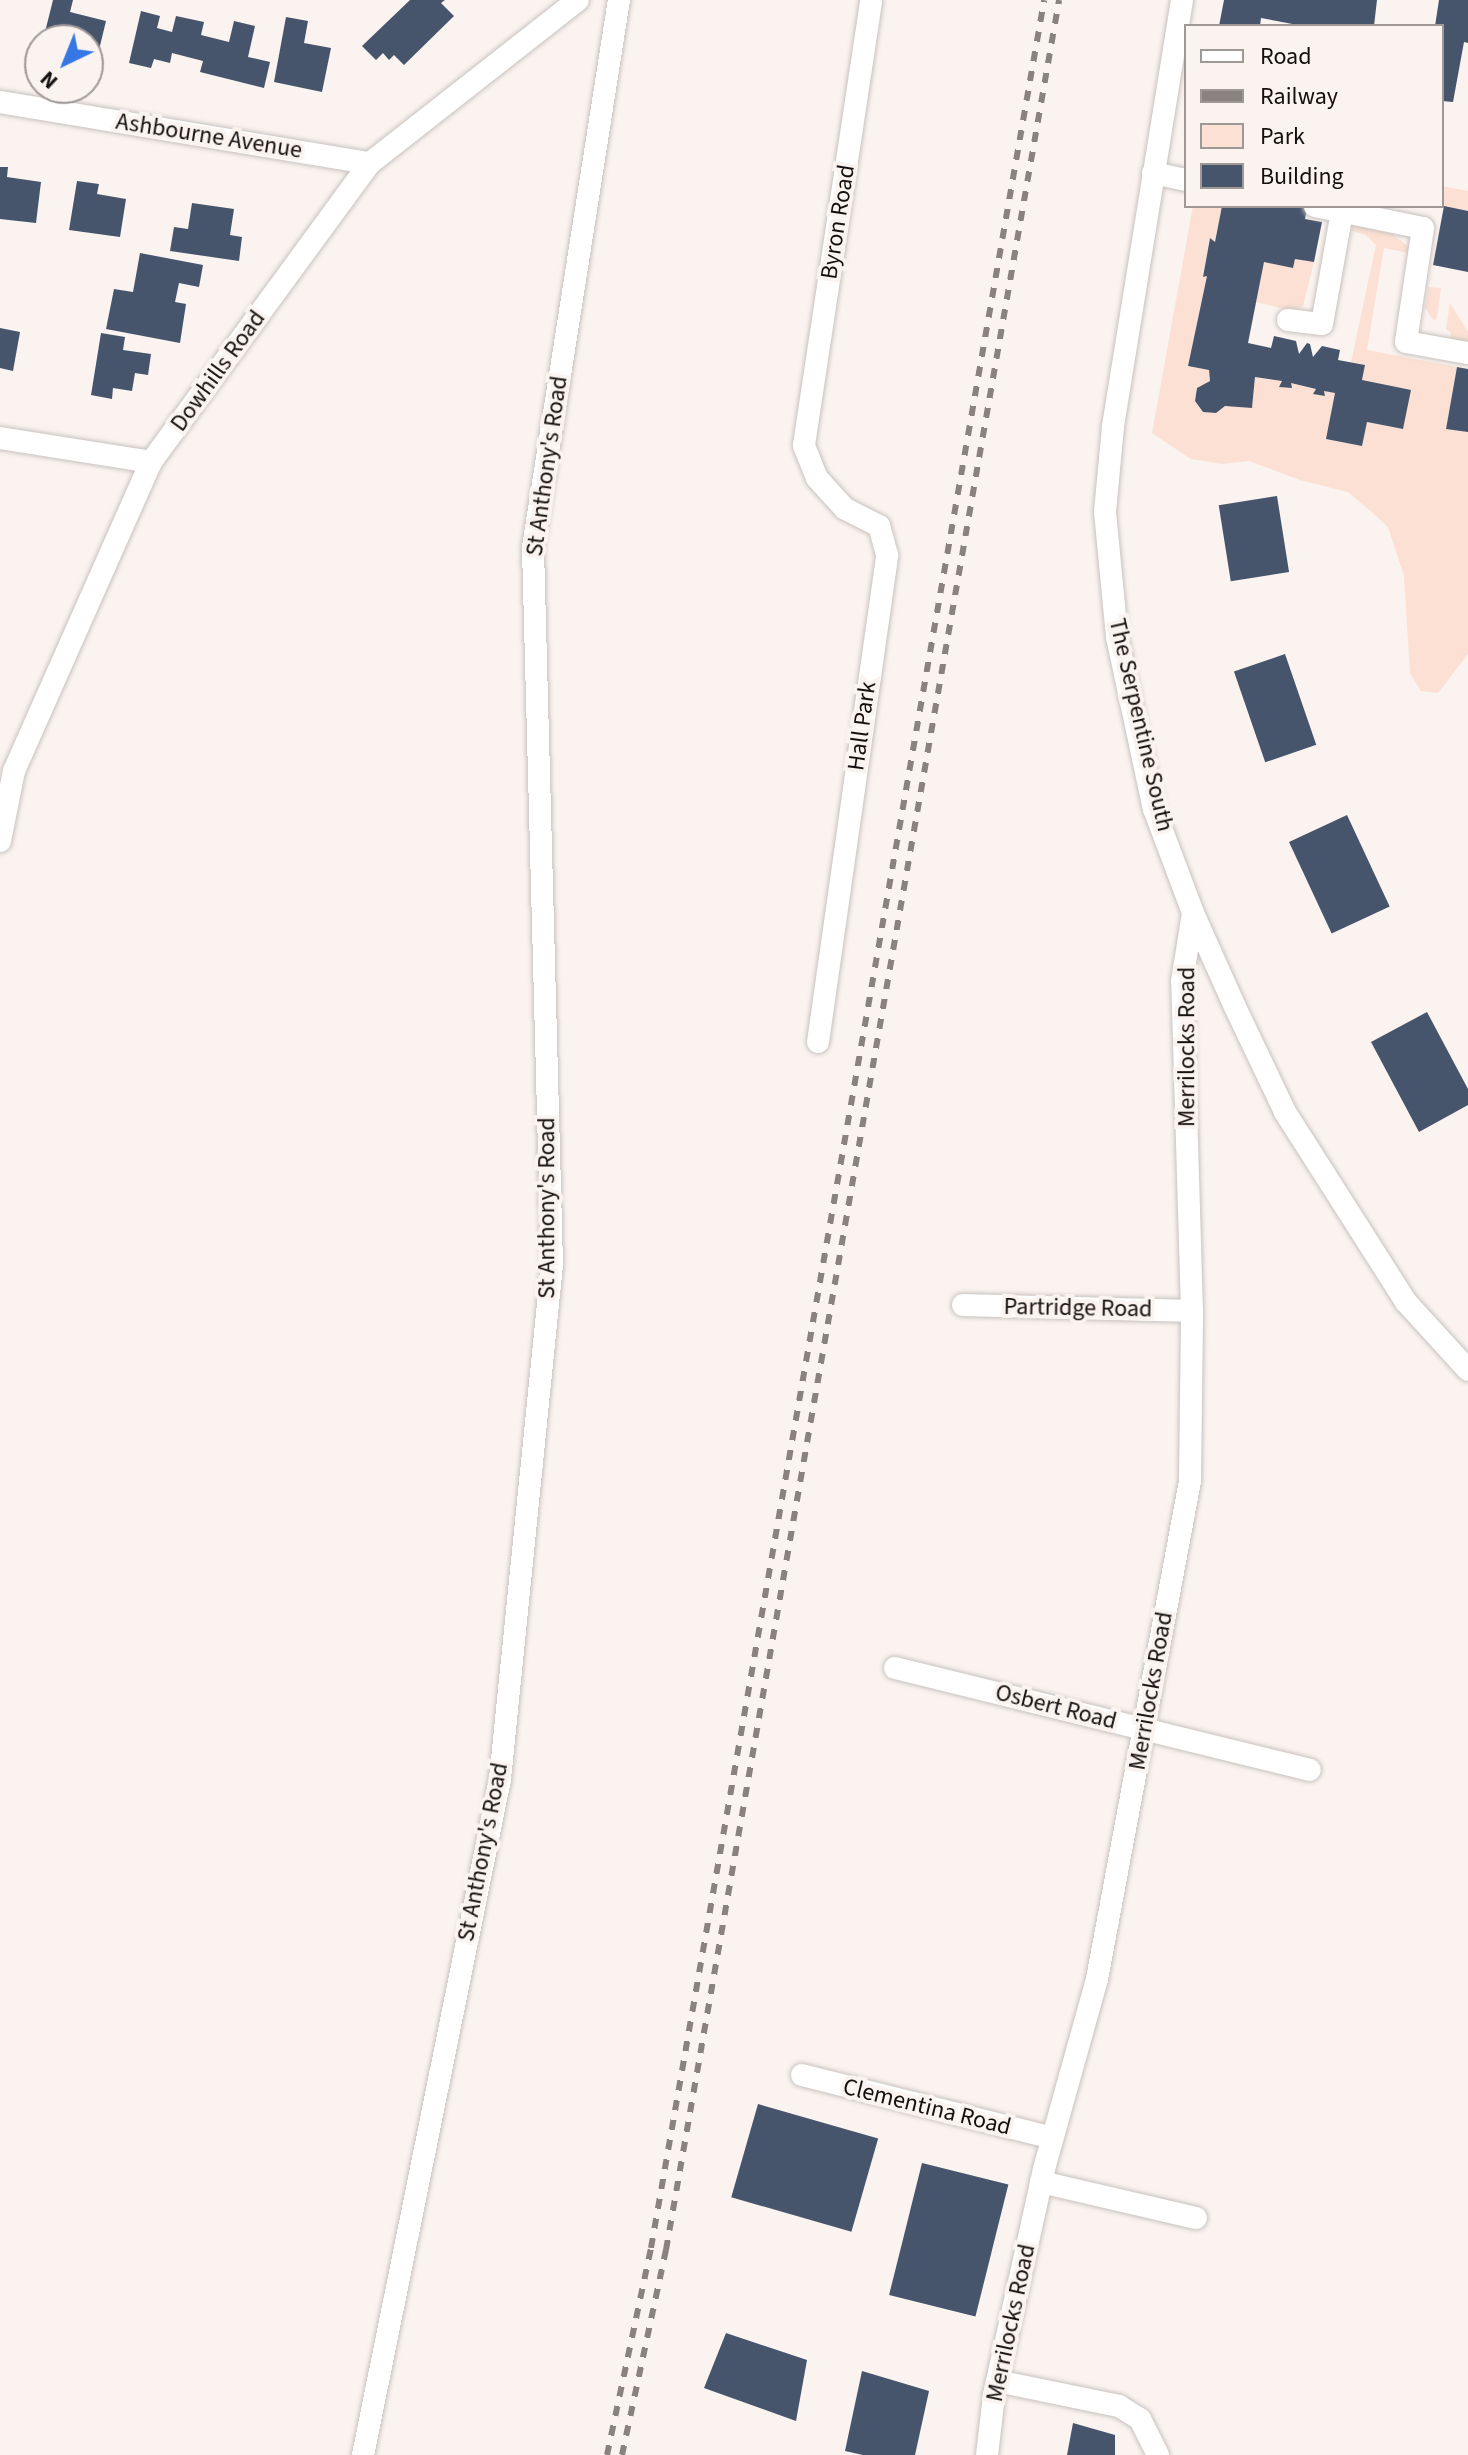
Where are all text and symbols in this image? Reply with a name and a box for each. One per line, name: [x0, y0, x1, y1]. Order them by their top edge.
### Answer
north arrow: [24, 24, 104, 104]
legend: [1184, 24, 1444, 208]
text: Road: [1260, 39, 1312, 74]
text: N: [33, 63, 65, 97]
text: Railway: [1260, 79, 1338, 114]
street label: Ashbourne Avenue: [114, 107, 304, 165]
text: Park: [1260, 119, 1305, 154]
text: Building: [1260, 159, 1344, 194]
street label: Byron Road: [815, 163, 861, 281]
street label: Dowhills Road: [164, 305, 272, 437]
street label: St Anthony's Road: [520, 374, 574, 558]
street label: The Serpentine South: [1102, 616, 1180, 834]
street label: Hall Park: [842, 680, 882, 772]
street label: Merrilocks Road: [1173, 967, 1201, 1127]
street label: St Anthony's Road: [533, 1117, 561, 1299]
street label: Partridge Road: [1003, 1292, 1153, 1324]
street label: Merrilocks Road: [1123, 1610, 1179, 1772]
street label: Osbert Road: [992, 1678, 1120, 1736]
street label: St Anthony's Road: [452, 1760, 514, 1944]
street label: Clementina Road: [840, 2072, 1014, 2142]
street label: Merrilocks Road: [980, 2242, 1042, 2404]

